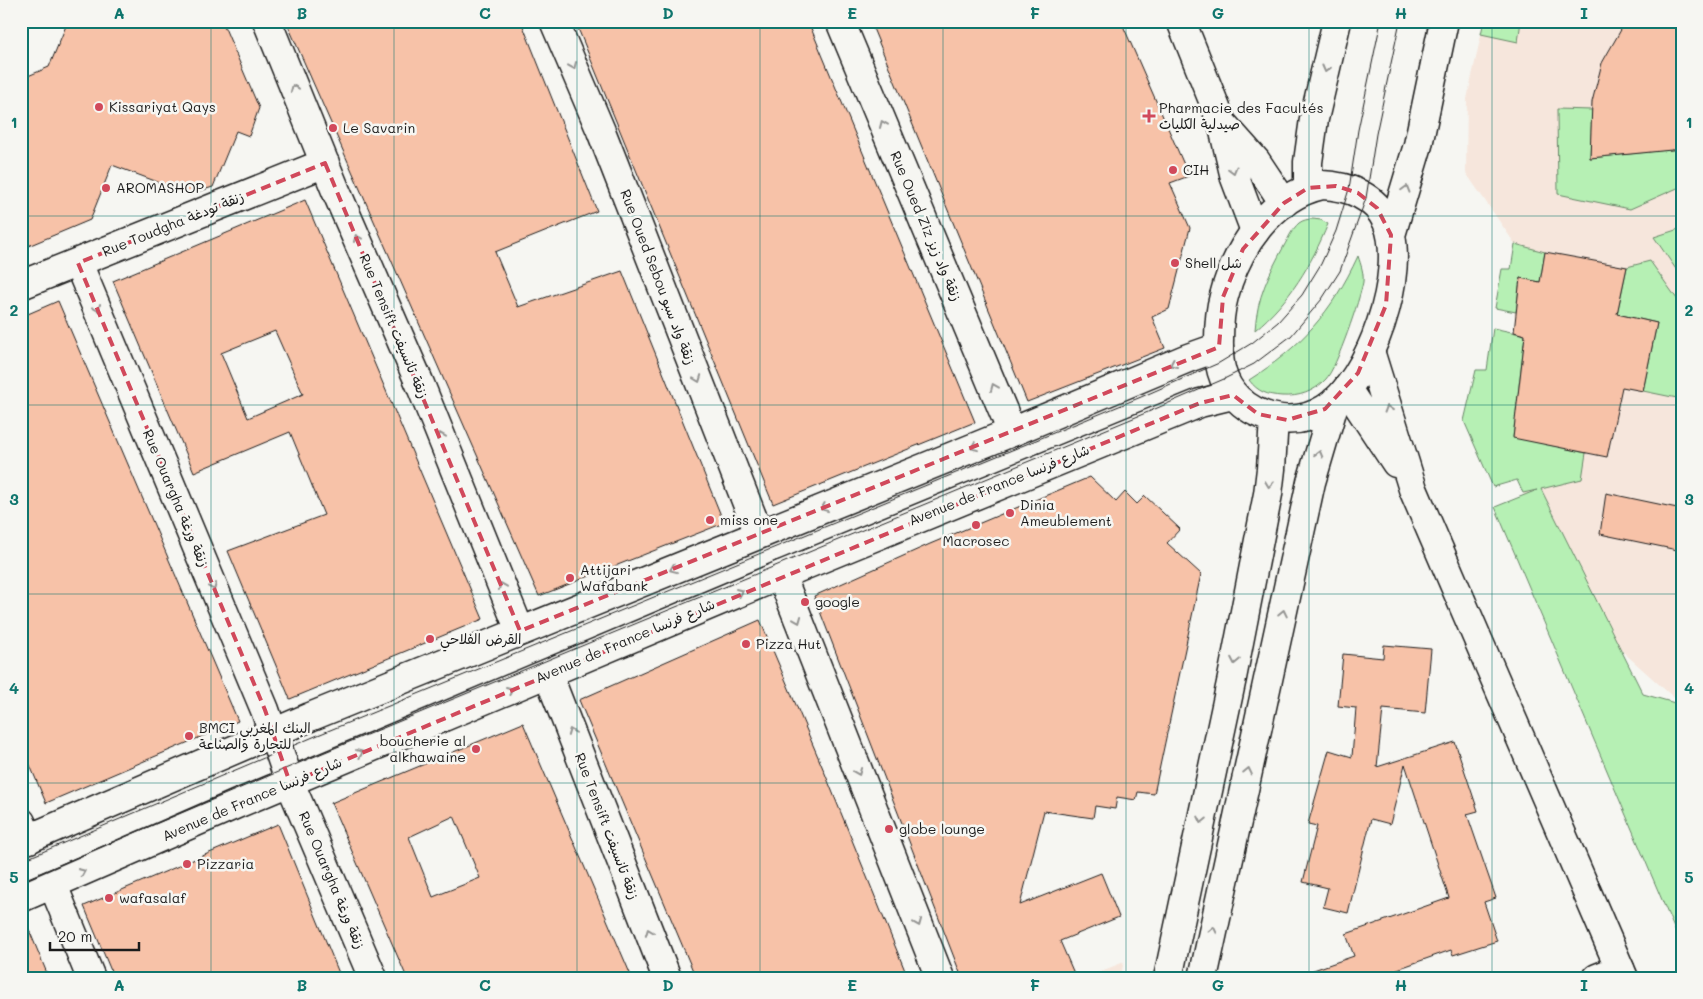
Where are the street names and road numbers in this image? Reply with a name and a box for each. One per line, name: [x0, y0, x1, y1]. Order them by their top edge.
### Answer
street label: Rue Oued Ziz زنقة واد زيز: [886, 148, 967, 304]
street label: Rue Toudgha زنقة تودغة: [99, 186, 247, 261]
street label: Rue Oued Sebou زنقة واد سبو: [616, 186, 701, 367]
street label: Rue Tensift زنقة تانسيفت: [355, 251, 434, 401]
street label: Rue Ouargha زنقة ورغة: [139, 426, 214, 570]
street label: Avenue de France شارع فرنسا: [906, 440, 1092, 530]
street label: Avenue de France شارع فرنسا: [532, 594, 718, 688]
street label: Rue Tensift زنقة تانسيفت: [571, 750, 644, 902]
street label: Avenue de France شارع فرنسا: [159, 752, 345, 846]
street label: Rue Ouargha زنقة ورغة: [295, 808, 370, 952]

